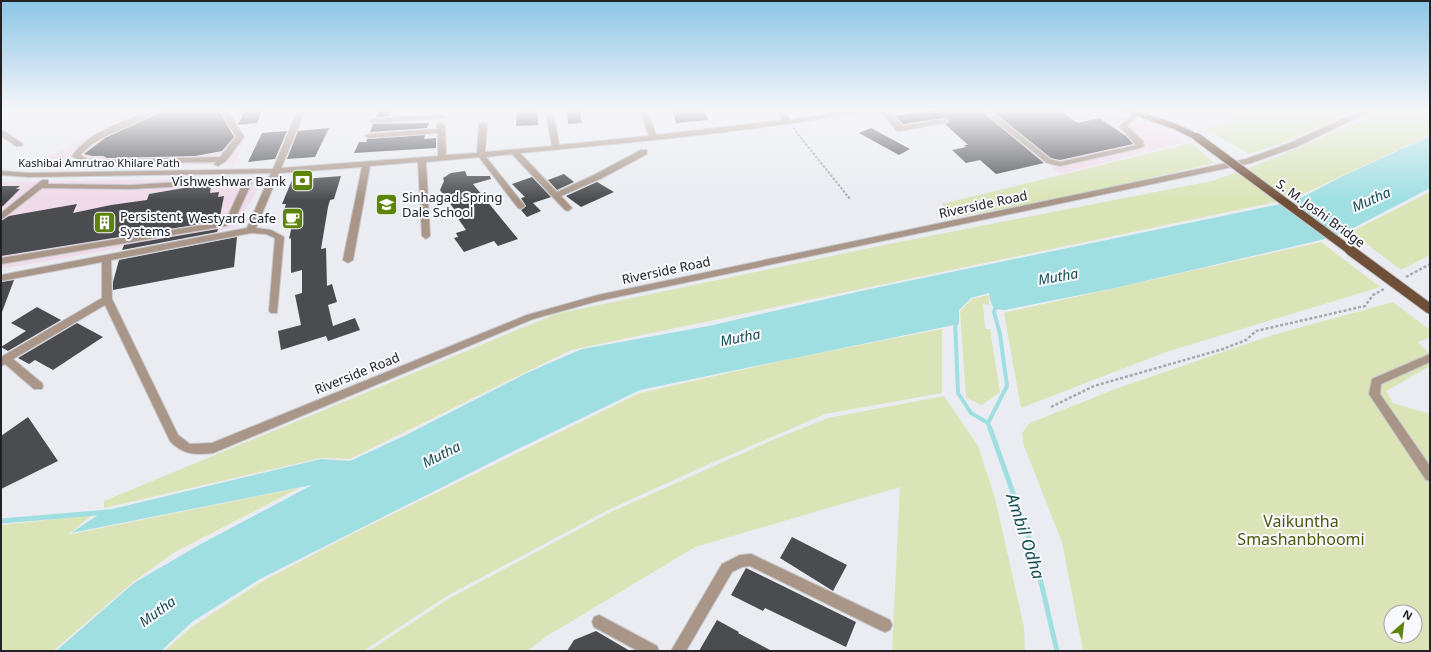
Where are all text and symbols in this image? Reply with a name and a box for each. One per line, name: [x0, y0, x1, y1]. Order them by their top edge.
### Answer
street label: Kashibai Amrutrao Khilare Path: [18, 155, 180, 170]
bank icon: Vishweshwar Bank: [289, 168, 315, 194]
place label: Vishweshwar Bank: [172, 172, 286, 190]
street label: S. M. Joshi Bridge: [1273, 175, 1369, 251]
water label: Mutha: [1349, 182, 1393, 216]
street label: Riverside Road: [937, 186, 1029, 222]
place label: Sinhagad Spring Dale School: [402, 188, 502, 221]
school or university icon: Sinhagad Spring Dale School: [374, 191, 400, 217]
cafe icon: Westyard Cafe: [279, 205, 305, 231]
place label: Persistent Systems: [120, 207, 181, 240]
place label: Westyard Cafe: [188, 209, 276, 227]
building icon: Persistent Systems: [91, 210, 117, 236]
street label: Riverside Road: [620, 252, 712, 288]
water label: Mutha: [1036, 263, 1080, 289]
water label: Mutha: [718, 324, 762, 350]
street label: Riverside Road: [312, 348, 402, 398]
water label: Mutha: [419, 436, 463, 472]
water label: Ambil Odha: [1001, 489, 1051, 582]
park label: Vaikuntha Smashanbhoomi: [1237, 510, 1365, 550]
water label: Mutha: [135, 591, 179, 631]
north arrow: [1383, 604, 1423, 644]
text: N: [1400, 606, 1415, 623]

